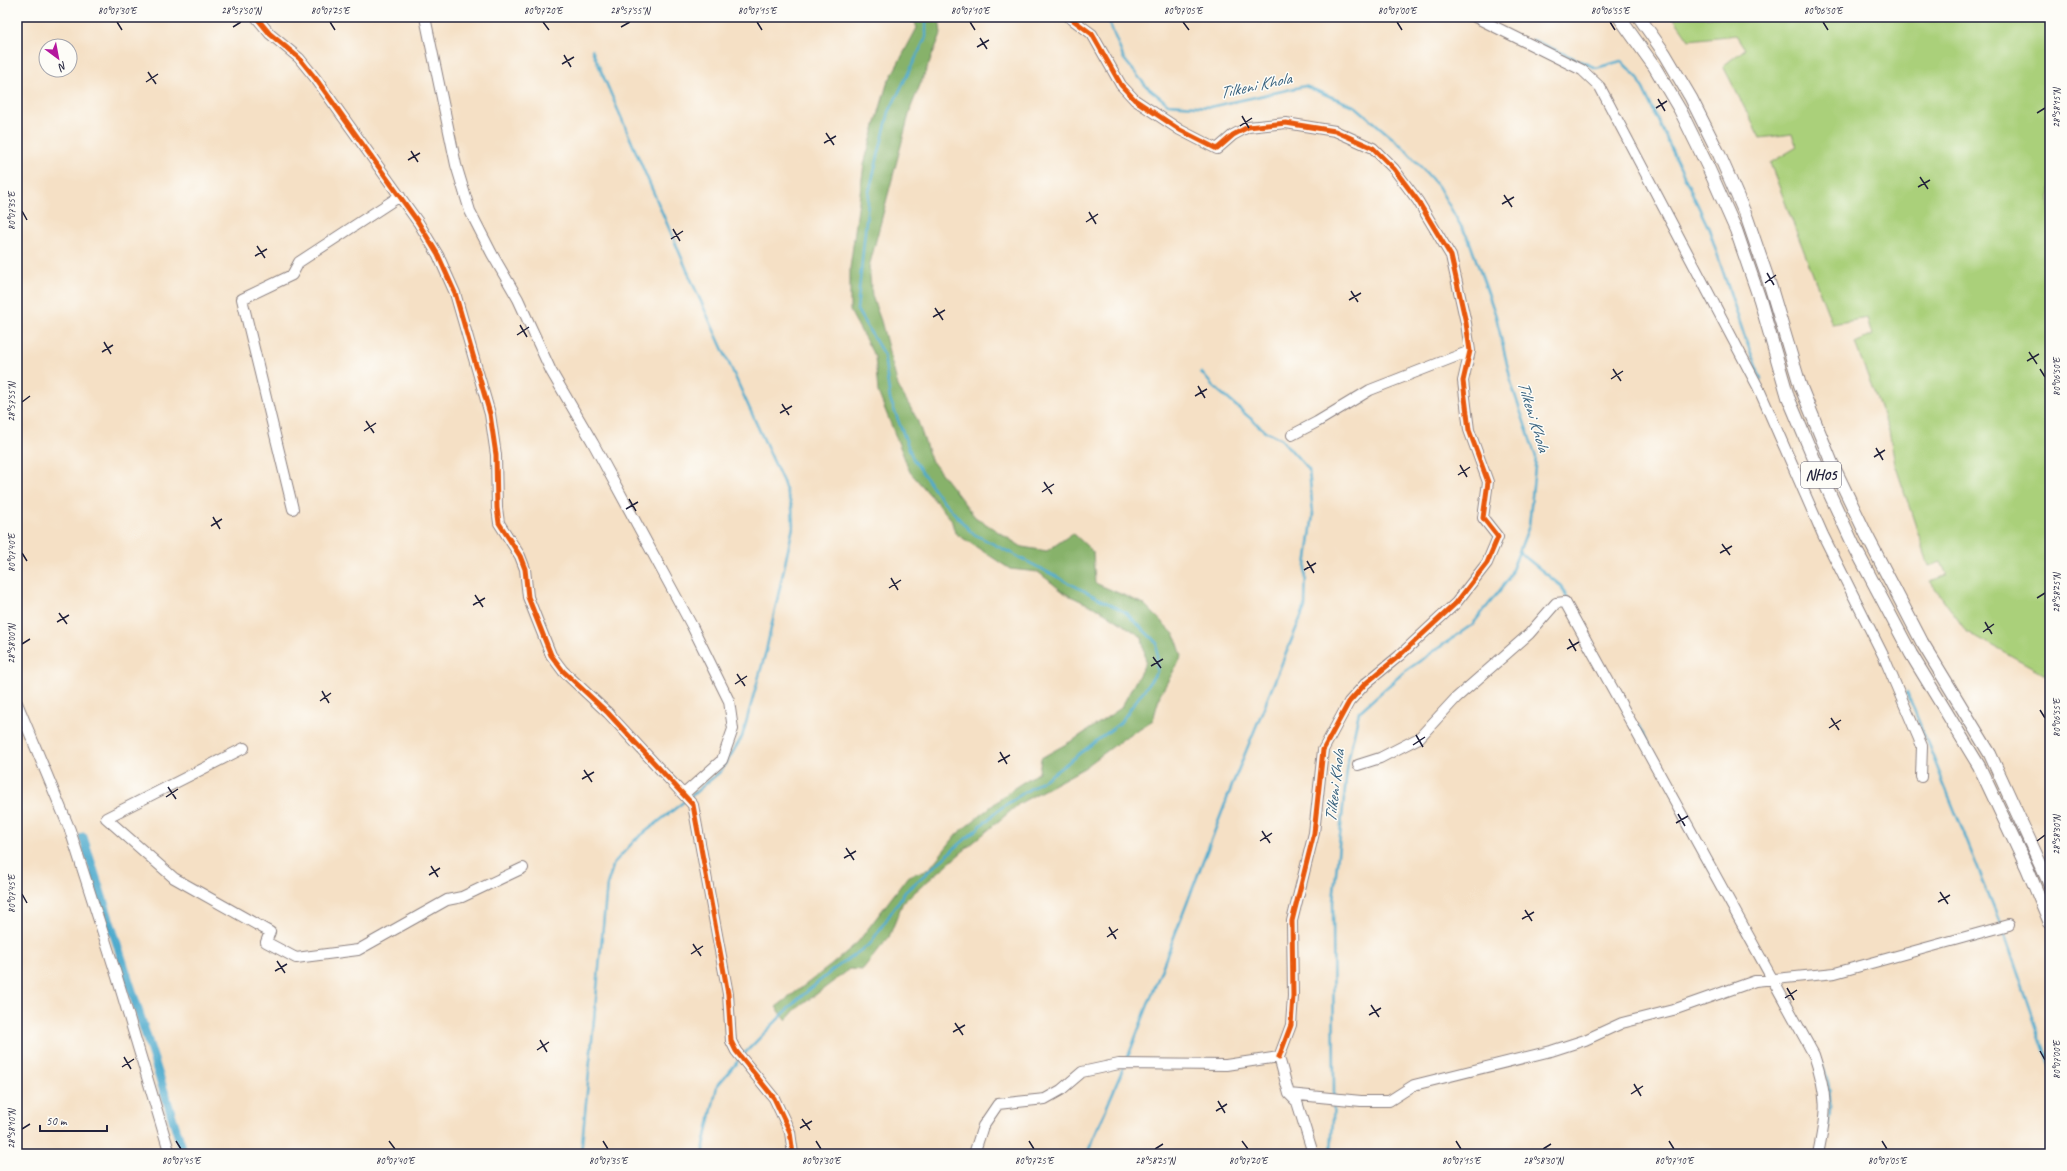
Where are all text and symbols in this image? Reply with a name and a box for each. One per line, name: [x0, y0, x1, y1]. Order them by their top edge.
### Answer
text: 80°07'30"E: [98, 4, 138, 17]
text: 28°57'50"N: [221, 4, 263, 17]
text: 80°07'25"E: [311, 4, 351, 17]
text: 80°07'20"E: [524, 4, 564, 17]
text: 28°57'55"N: [610, 4, 652, 17]
text: 80°07'15"E: [738, 4, 778, 17]
text: 80°07'10"E: [951, 4, 991, 17]
text: 80°07'05"E: [1164, 4, 1204, 17]
text: 80°07'00"E: [1378, 4, 1418, 17]
text: 80°06'55"E: [1591, 4, 1631, 17]
text: 80°06'50"E: [1804, 4, 1844, 17]
north arrow: [38, 38, 78, 78]
text: N: [55, 59, 70, 75]
water label: Tilkeni Khola: [1217, 67, 1295, 103]
text: 28°58'15"N: [2050, 86, 2063, 128]
text: 80°07'35"E: [5, 190, 18, 230]
text: 80°06'50"E: [2050, 356, 2063, 396]
water label: Tilkeni Khola: [1513, 378, 1555, 456]
text: 28°57'55"N: [5, 380, 18, 422]
road number: NH05: [1801, 462, 1841, 488]
text: 80°07'40"E: [5, 532, 18, 572]
text: 28°58'25"N: [2050, 571, 2063, 613]
text: 28°58'00"N: [5, 622, 18, 664]
text: 80°06'55"E: [2050, 697, 2063, 737]
water label: Tilkeni Khola: [1320, 747, 1350, 823]
text: 28°58'30"N: [2050, 813, 2063, 855]
text: 80°07'45"E: [5, 873, 18, 913]
text: 80°07'00"E: [2050, 1039, 2063, 1079]
text: 28°58'10"N: [5, 1107, 18, 1149]
scale bar: [40, 1107, 107, 1133]
text: 50 m: [46, 1113, 68, 1129]
text: 80°07'45"E: [162, 1154, 202, 1167]
text: 80°07'40"E: [376, 1154, 416, 1167]
text: 80°07'35"E: [589, 1154, 629, 1167]
text: 80°07'30"E: [802, 1154, 842, 1167]
text: 80°07'25"E: [1015, 1154, 1055, 1167]
text: 28°58'25"N: [1135, 1154, 1177, 1167]
text: 80°07'20"E: [1229, 1154, 1269, 1167]
text: 80°07'15"E: [1442, 1154, 1482, 1167]
text: 28°58'30"N: [1523, 1154, 1565, 1167]
text: 80°07'10"E: [1655, 1154, 1695, 1167]
text: 80°07'05"E: [1868, 1154, 1908, 1167]

